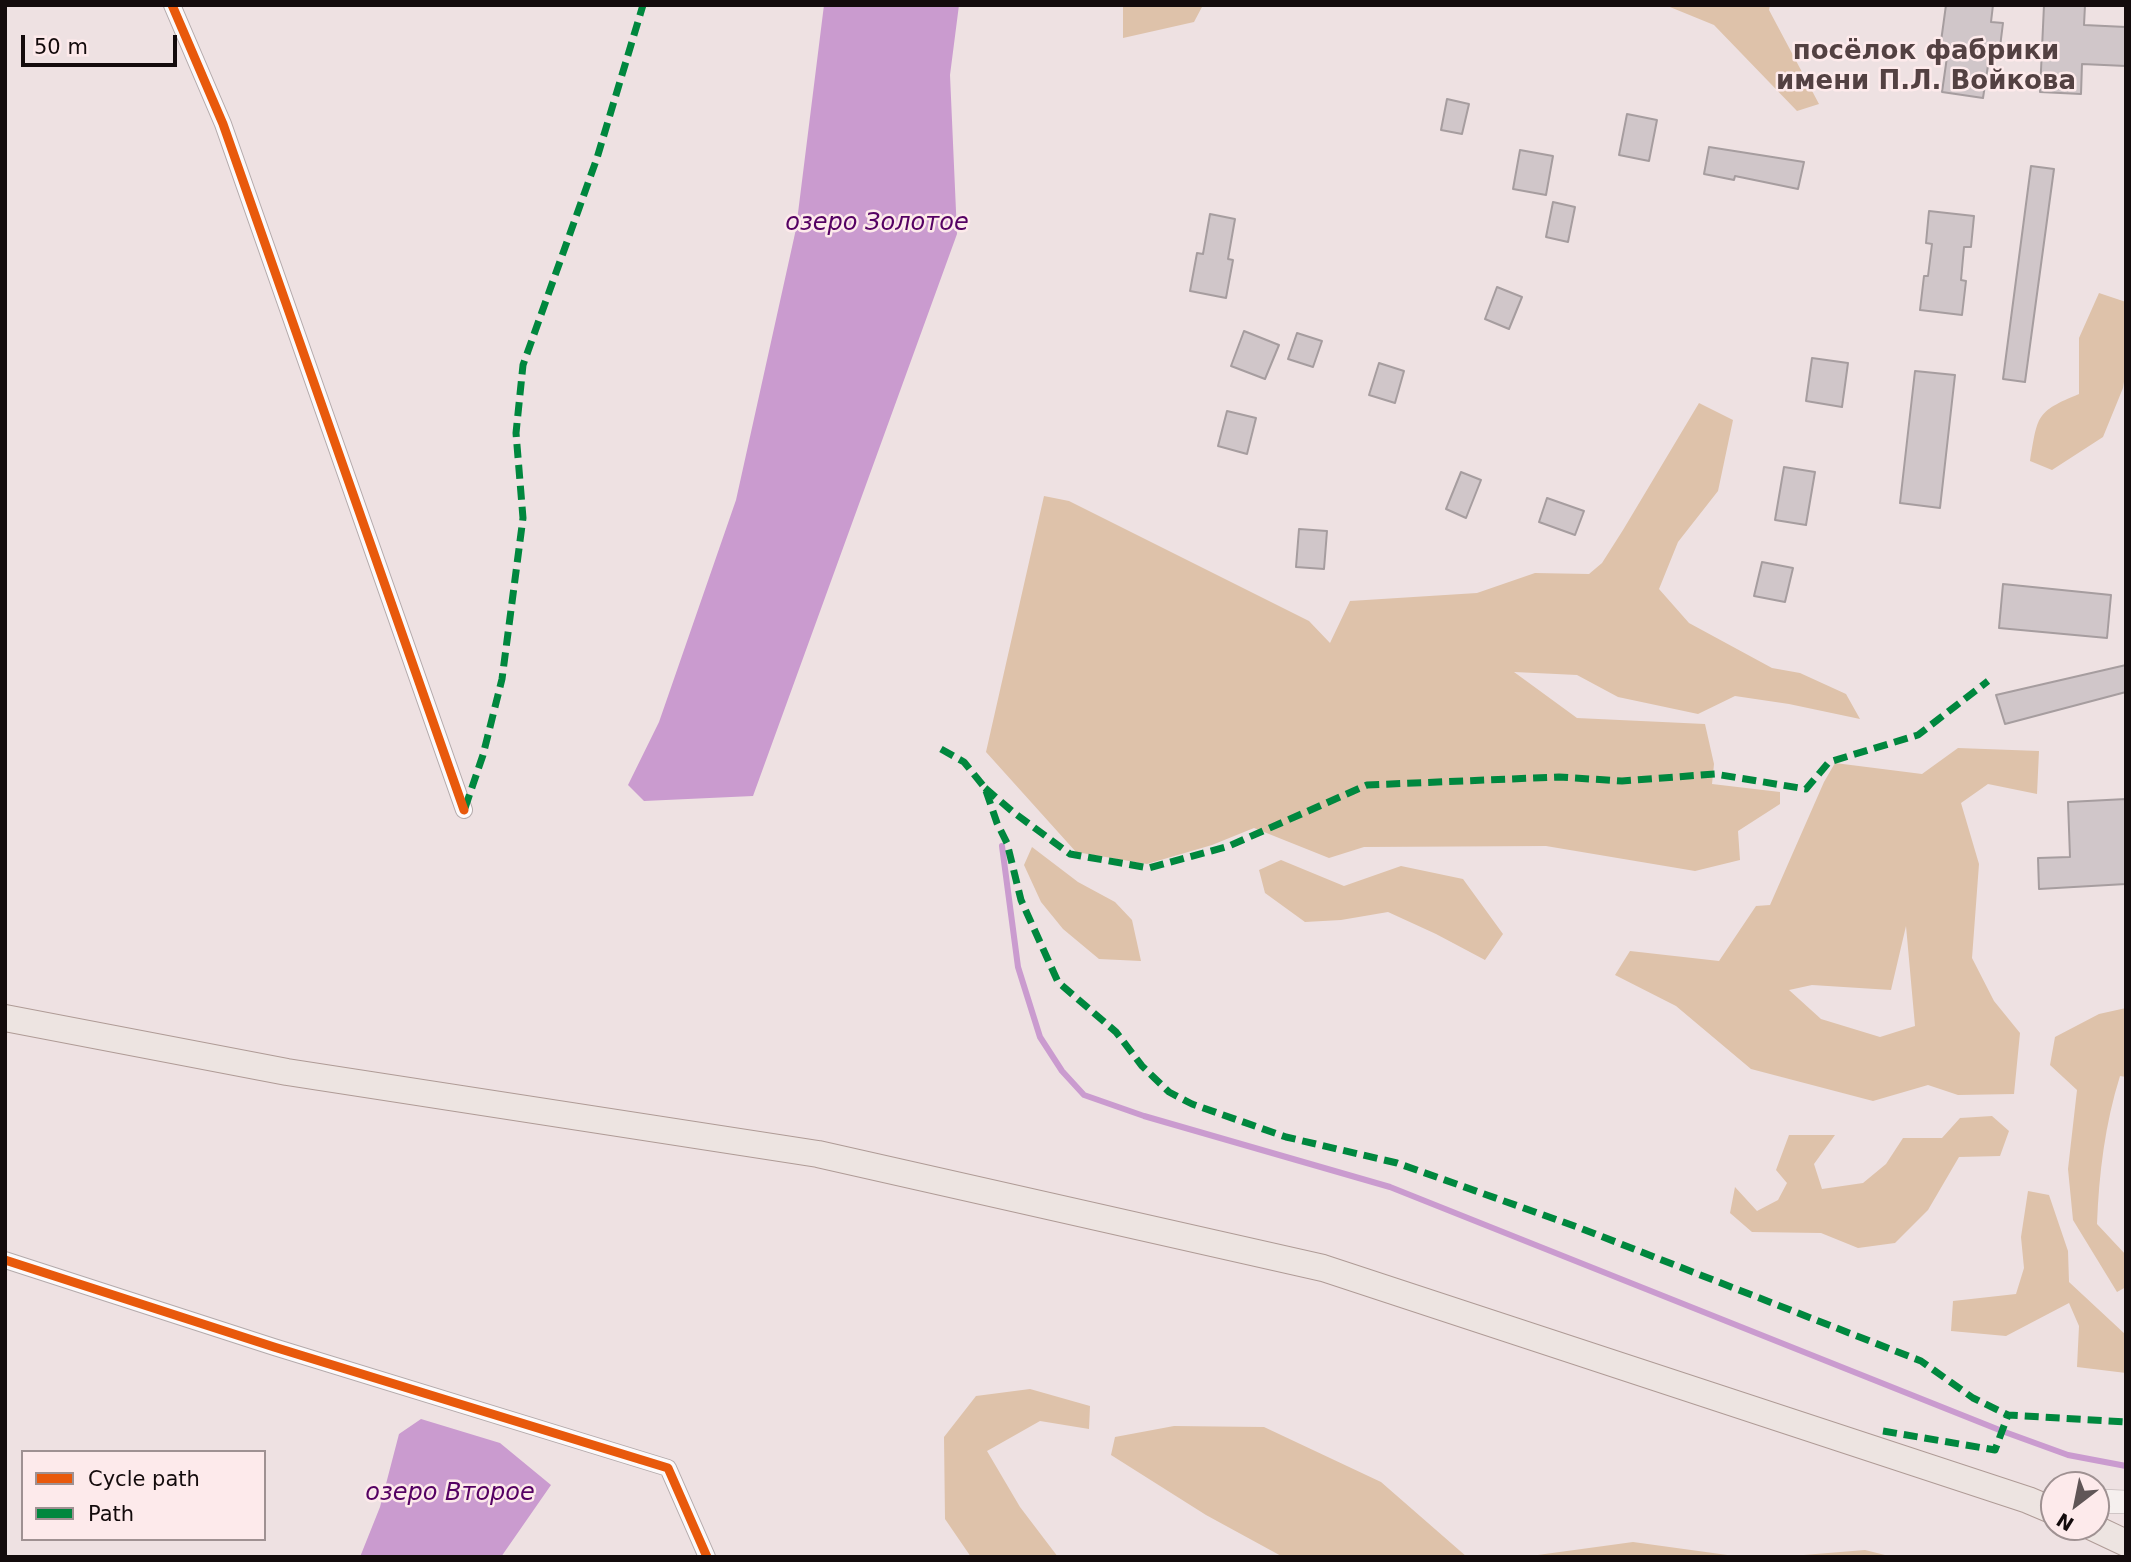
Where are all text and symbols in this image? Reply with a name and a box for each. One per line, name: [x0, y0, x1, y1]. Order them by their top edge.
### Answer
scale bar: [24, 21, 180, 65]
text: 50 m: [34, 35, 88, 59]
district label: посёлок фабрики имени П.Л. Войкова: [1776, 36, 2076, 98]
water label: озеро Золотое: [785, 210, 969, 238]
legend: [21, 1450, 266, 1541]
text: Cycle path: [88, 1467, 200, 1491]
north arrow: [2040, 1471, 2110, 1541]
water label: озеро Второе: [365, 1480, 535, 1508]
text: Path: [88, 1502, 134, 1526]
text: N: [2052, 1509, 2078, 1536]

